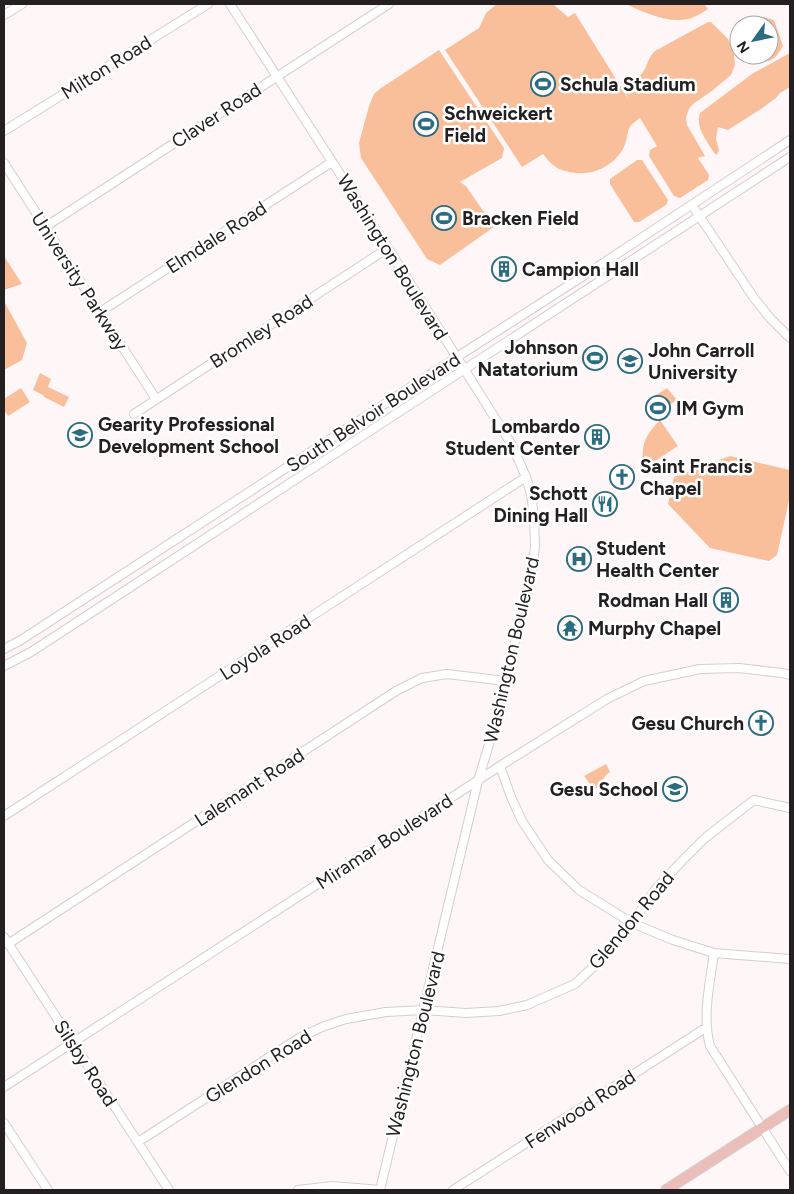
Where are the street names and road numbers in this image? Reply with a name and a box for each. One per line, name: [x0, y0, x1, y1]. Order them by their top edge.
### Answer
street label: Milton Road: [57, 31, 156, 104]
street label: Claver Road: [167, 78, 265, 153]
street label: Washington Boulevard: [332, 170, 453, 344]
street label: Elmdale Road: [162, 196, 271, 278]
street label: University Parkway: [26, 208, 133, 355]
street label: Bromley Road: [206, 290, 317, 373]
street label: South Belvoir Boulevard: [282, 348, 464, 477]
street label: Washington Boulevard: [479, 555, 544, 746]
street label: Loyola Road: [216, 610, 315, 685]
street label: Lalemant Road: [190, 743, 308, 831]
street label: Miramar Boulevard: [312, 789, 457, 894]
street label: Glendon Road: [584, 867, 679, 974]
street label: Washington Boulevard: [381, 949, 450, 1139]
street label: Silsby Road: [49, 1016, 122, 1111]
street label: Glendon Road: [201, 1025, 316, 1108]
street label: Fenwood Road: [521, 1065, 640, 1154]

